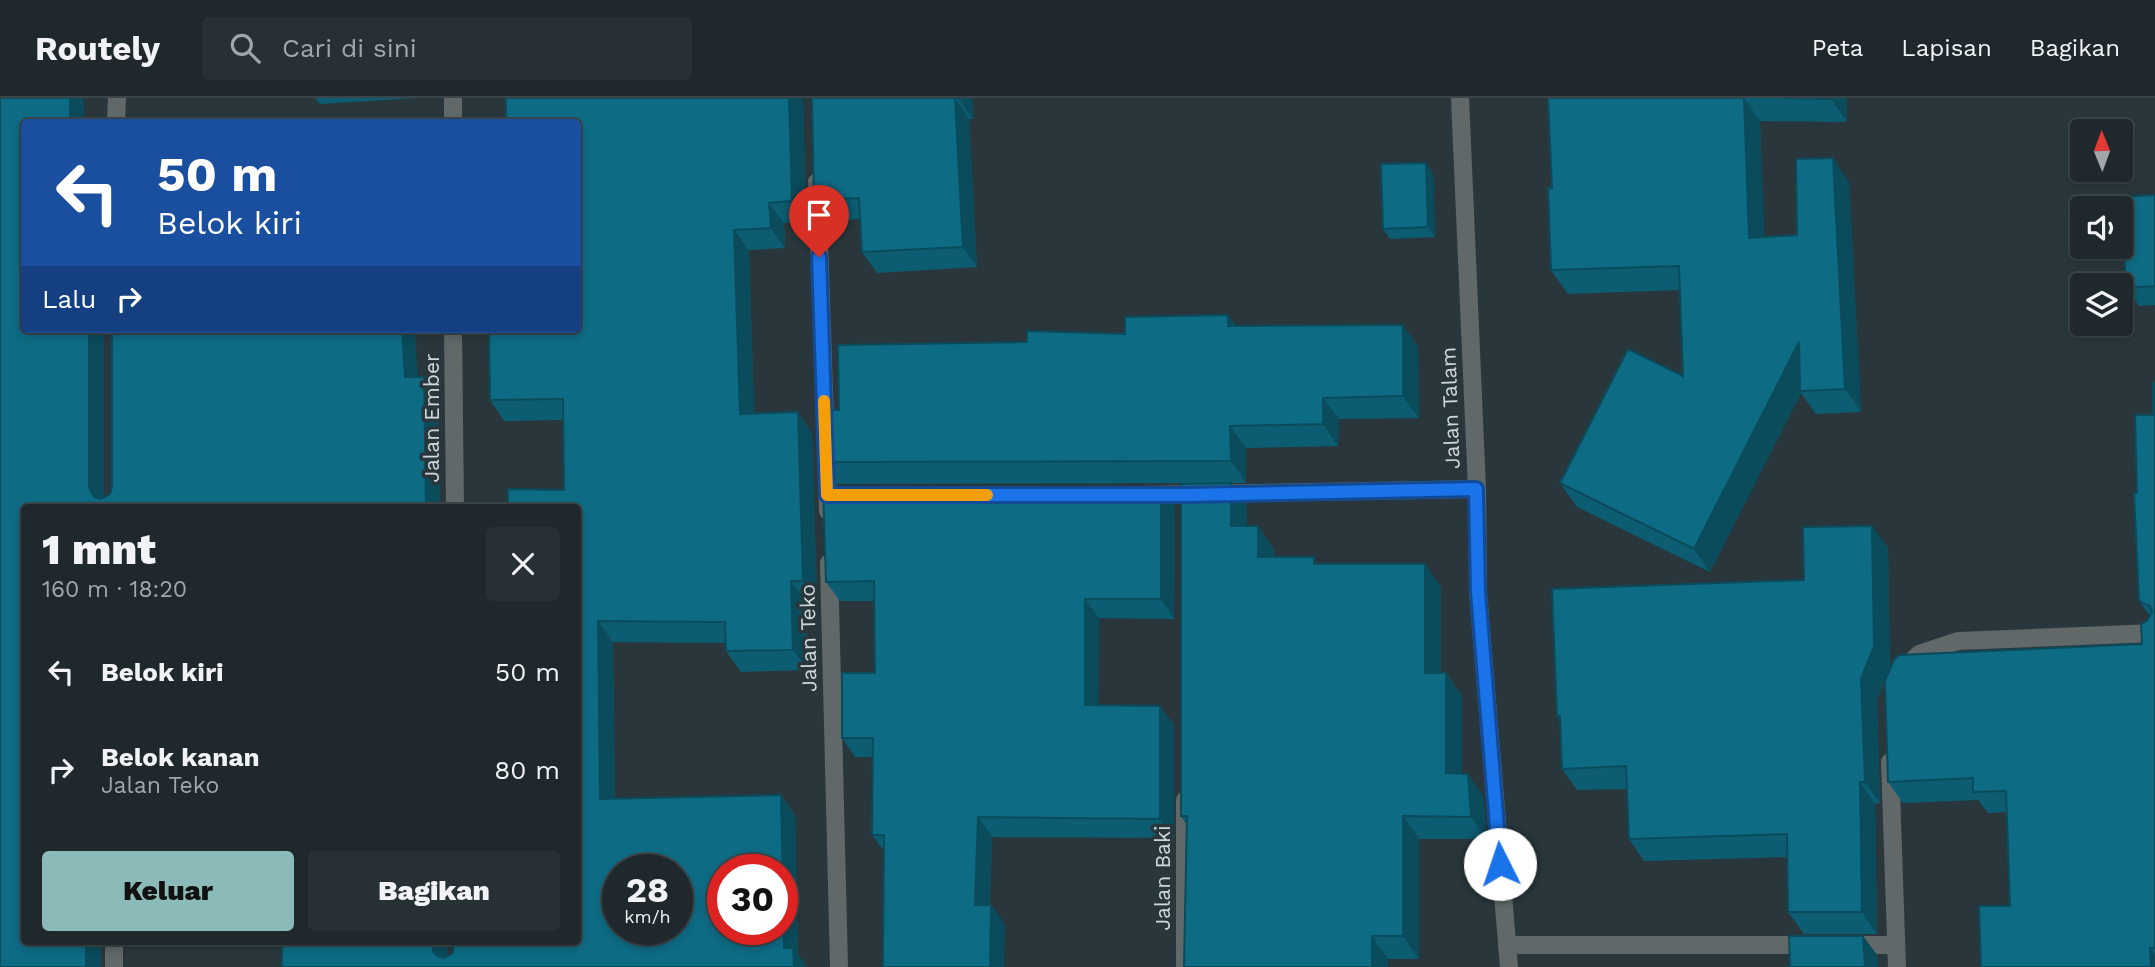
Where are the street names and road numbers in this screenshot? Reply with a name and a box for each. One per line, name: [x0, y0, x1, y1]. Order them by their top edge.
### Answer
street label: Jalan Talam: [1435, 347, 1465, 469]
street label: Jalan Ember: [419, 353, 444, 483]
street label: Jalan Teko: [795, 584, 821, 692]
street label: Jalan Baki: [1150, 826, 1175, 930]

